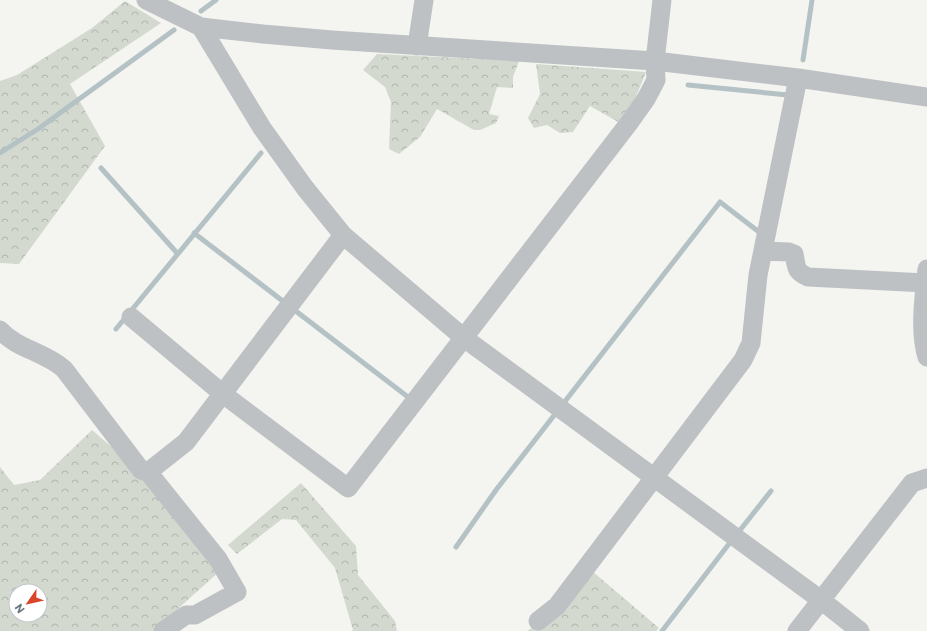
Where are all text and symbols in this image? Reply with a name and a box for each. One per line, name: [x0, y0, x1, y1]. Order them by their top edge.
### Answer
north arrow: [8, 583, 48, 623]
text: N: [12, 602, 27, 616]

